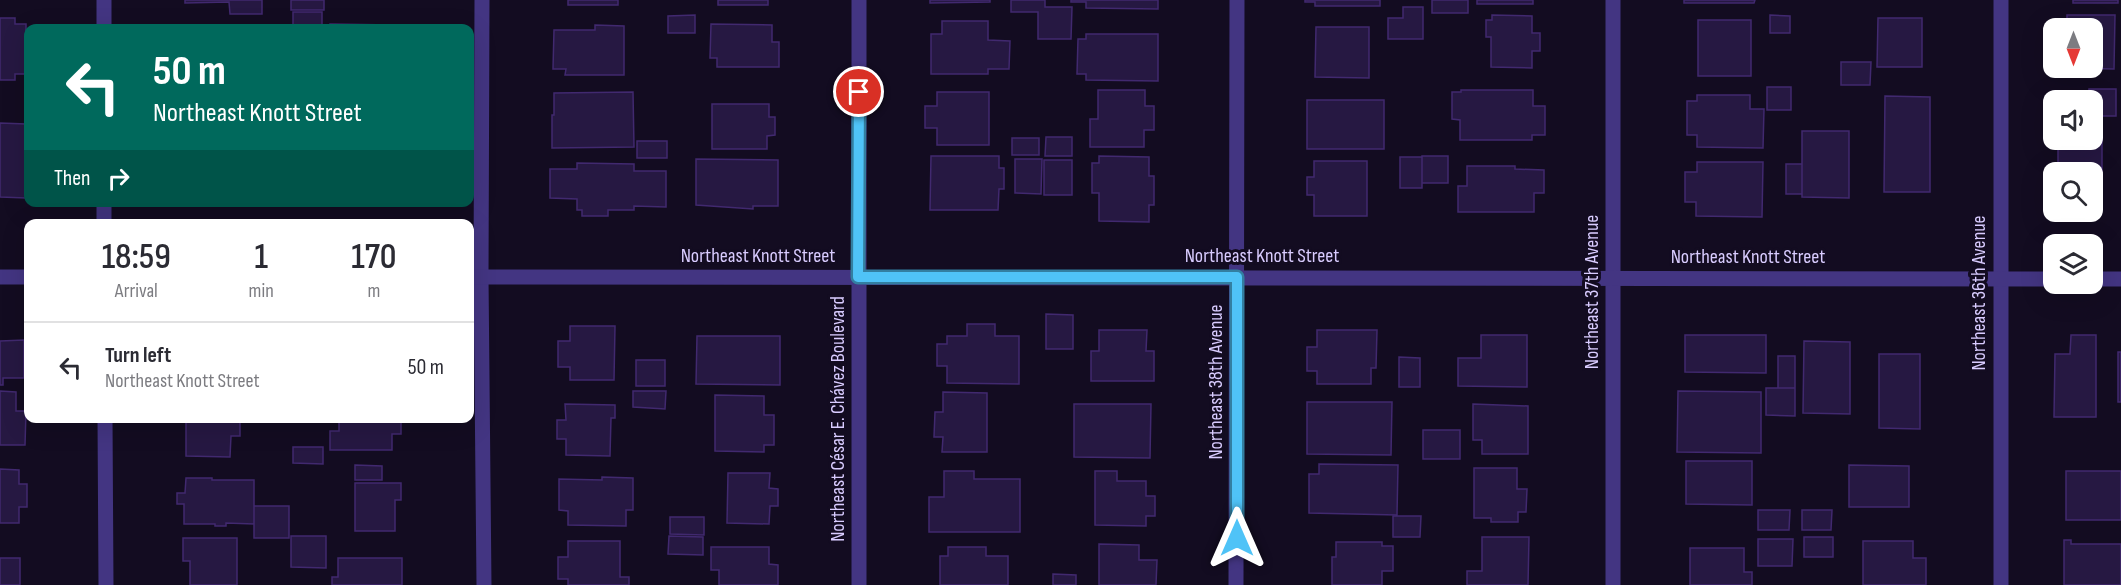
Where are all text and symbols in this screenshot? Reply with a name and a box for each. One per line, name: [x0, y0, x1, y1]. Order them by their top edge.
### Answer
north arrow: [2043, 18, 2103, 78]
map controls: [2043, 18, 2103, 294]
text: 50 m: [153, 46, 226, 97]
icon: left: [54, 48, 132, 126]
pin: [833, 66, 884, 117]
icon: arrive: [842, 75, 875, 108]
button: sound: [2043, 90, 2103, 150]
text: Northeast Knott Street: [153, 97, 362, 129]
icon: right: [102, 162, 135, 195]
button: search: [2043, 162, 2103, 222]
text: Then: [54, 165, 90, 192]
street label: Northeast 37th Avenue: [1580, 215, 1604, 369]
street label: Northeast 36th Avenue: [1967, 215, 1991, 371]
button: layers: [2043, 234, 2103, 294]
text: 18:59: [102, 236, 171, 279]
text: 1: [254, 236, 268, 279]
text: 170: [351, 236, 396, 279]
street label: Northeast Knott Street: [681, 244, 835, 268]
street label: Northeast Knott Street: [1185, 244, 1339, 268]
street label: Northeast Knott Street: [1671, 245, 1825, 269]
text: Arrival: [115, 279, 158, 303]
text: min: [249, 279, 274, 303]
text: m: [367, 279, 380, 303]
street label: Northeast César E. Chávez Boulevard: [826, 296, 850, 542]
street label: Northeast 38th Avenue: [1204, 304, 1228, 460]
text: Turn left: [105, 342, 171, 369]
icon: left: [54, 351, 87, 384]
text: 50 m: [408, 354, 444, 381]
text: Northeast Knott Street: [105, 369, 260, 393]
position arrow: [1205, 506, 1269, 570]

